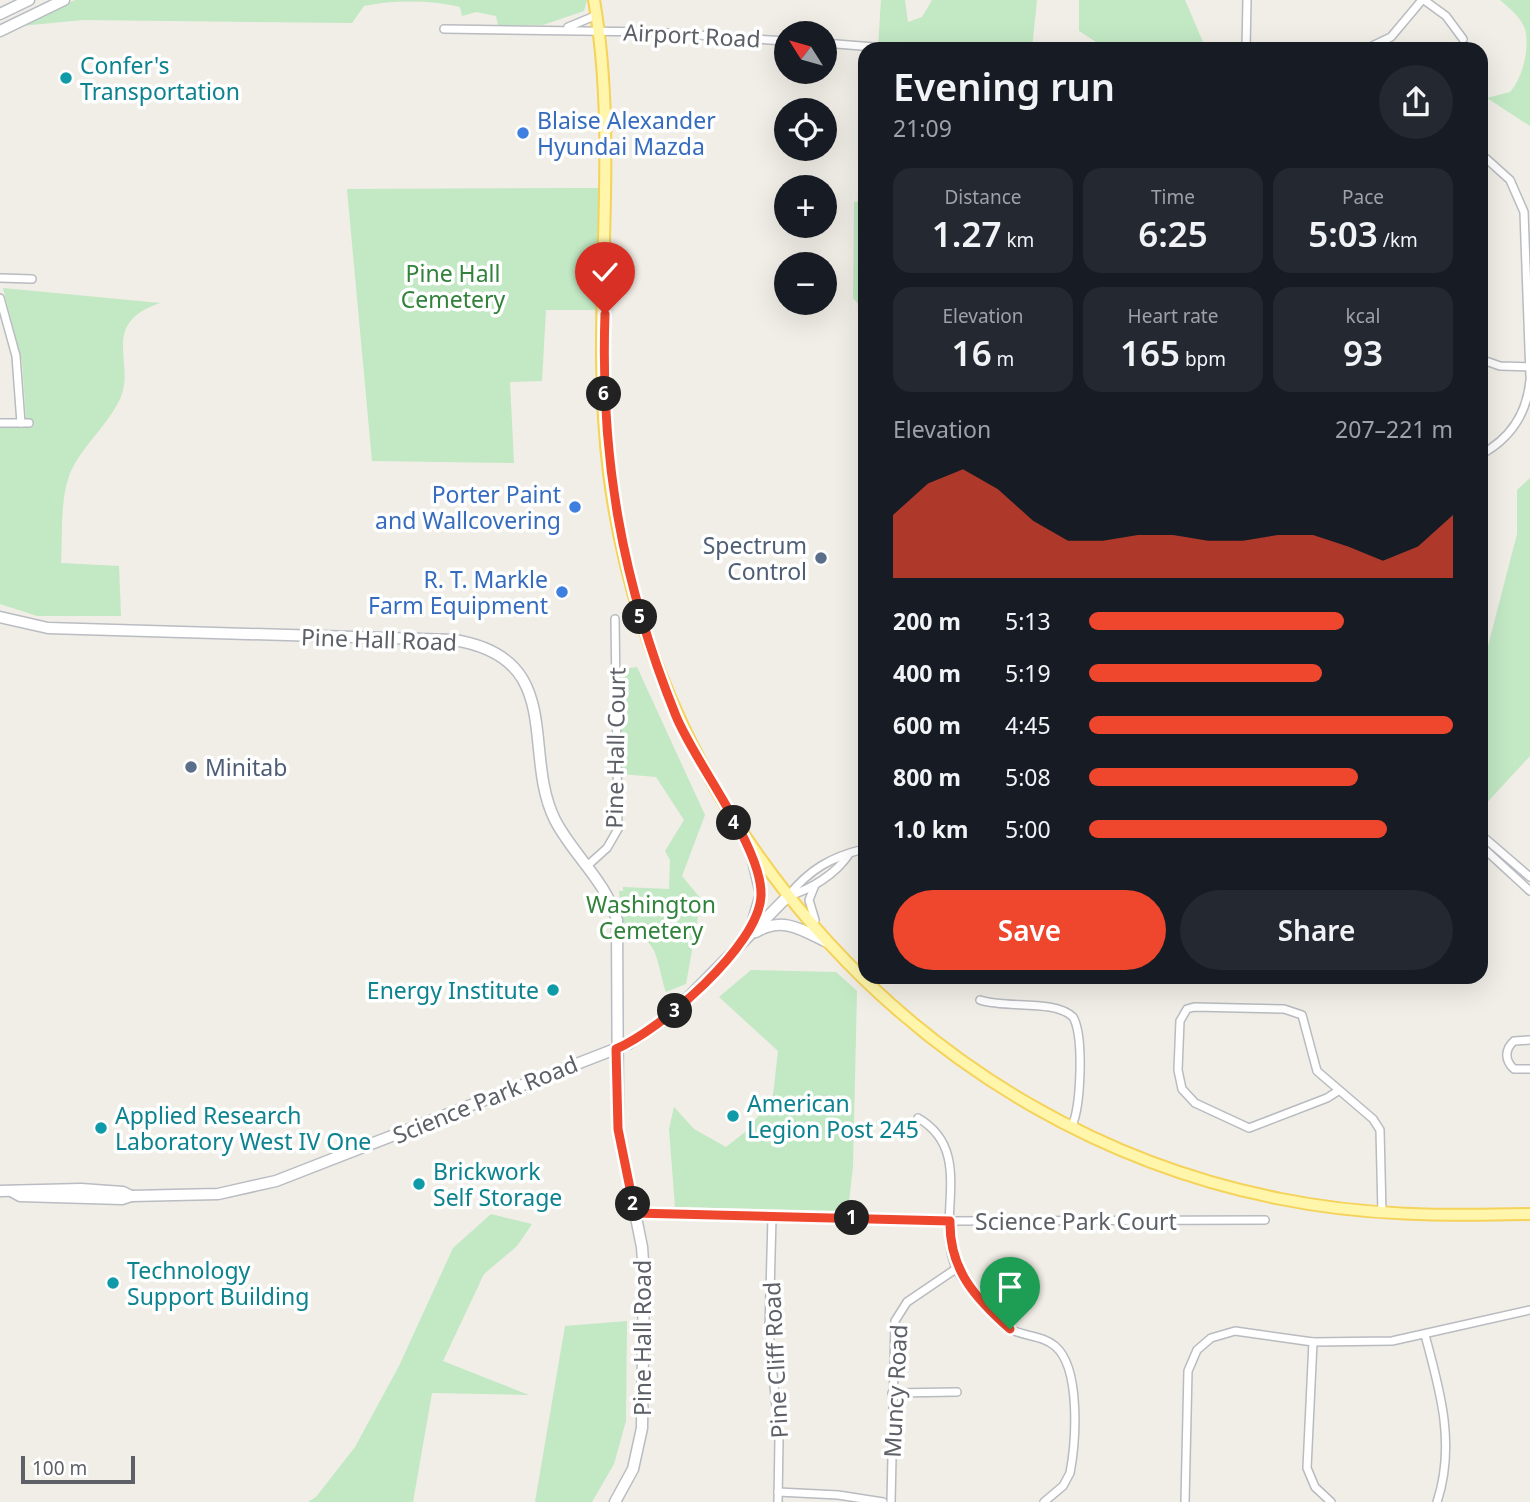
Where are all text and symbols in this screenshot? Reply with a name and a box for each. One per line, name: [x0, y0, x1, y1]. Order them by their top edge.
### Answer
street label: Airport Road: [623, 15, 761, 55]
north arrow: [774, 21, 836, 84]
map controls: [774, 21, 837, 315]
place label: Confer's Transportation: [80, 49, 240, 107]
text: Evening run: [893, 60, 1115, 112]
button: share: [1379, 65, 1453, 139]
marker: Confer's Transportation: [58, 70, 74, 86]
button: locate: [774, 98, 837, 161]
place label: Blaise Alexander Hyundai Mazda: [537, 104, 716, 162]
text: 21:09: [893, 112, 952, 144]
marker: Blaise Alexander Hyundai Mazda: [515, 125, 531, 141]
button: +: [774, 175, 837, 238]
text: Distance: [945, 184, 1021, 210]
text: Time: [1151, 184, 1195, 210]
text: Pace: [1342, 184, 1384, 210]
text: 1.27: [932, 210, 1001, 257]
text: 6:25: [1138, 210, 1208, 257]
text: 5:03: [1308, 210, 1378, 257]
text: km: [1001, 227, 1034, 253]
text: /km: [1378, 227, 1418, 253]
pin: [575, 242, 635, 314]
button: −: [774, 252, 837, 315]
icon: check: [586, 253, 624, 291]
park label: Pine Hall Cemetery: [401, 257, 506, 315]
text: Elevation: [942, 303, 1024, 329]
text: Heart rate: [1128, 303, 1218, 329]
text: kcal: [1346, 303, 1380, 329]
text: 16: [952, 329, 992, 376]
text: 165: [1120, 329, 1180, 376]
text: 93: [1343, 329, 1383, 376]
text: m: [992, 346, 1014, 372]
text: bpm: [1180, 346, 1226, 372]
pin: 6: [586, 376, 622, 412]
text: 6: [598, 380, 609, 406]
text: Elevation: [893, 413, 991, 445]
text: 207–221 m: [1335, 413, 1453, 445]
place label: Porter Paint and Wallcovering: [375, 478, 561, 536]
marker: Porter Paint and Wallcovering: [567, 499, 583, 515]
place label: Spectrum Control: [703, 529, 807, 587]
marker: Spectrum Control: [813, 550, 829, 566]
place label: R. T. Markle Farm Equipment: [368, 563, 548, 621]
marker: R. T. Markle Farm Equipment: [554, 584, 570, 600]
pin: 5: [622, 600, 658, 634]
text: 5: [634, 603, 645, 629]
text: 200 m: [893, 605, 961, 637]
text: 5:13: [1005, 605, 1051, 637]
street label: Pine Hall Road: [300, 620, 458, 658]
text: 400 m: [893, 657, 961, 689]
text: 5:19: [1005, 657, 1051, 689]
street label: Pine Hall Court: [598, 667, 632, 829]
text: 600 m: [893, 709, 961, 741]
text: 4:45: [1005, 709, 1051, 741]
place label: Minitab: [205, 751, 287, 783]
marker: Minitab: [183, 759, 199, 775]
text: 800 m: [893, 761, 961, 793]
text: 5:08: [1005, 761, 1051, 793]
pin: 4: [716, 806, 752, 840]
text: 4: [728, 809, 739, 835]
text: 1.0 km: [893, 813, 968, 845]
text: 5:00: [1005, 813, 1051, 845]
park label: Washington Cemetery: [586, 888, 716, 946]
button: Save: [893, 890, 1166, 970]
button: Share: [1180, 890, 1453, 970]
place label: Energy Institute: [367, 974, 539, 1006]
marker: Energy Institute: [545, 982, 561, 998]
pin: 3: [658, 993, 692, 1028]
text: 3: [669, 997, 680, 1023]
street label: Science Park Road: [388, 1047, 582, 1151]
place label: American Legion Post 245: [747, 1087, 919, 1145]
place label: Applied Research Laboratory West IV One: [115, 1099, 371, 1157]
marker: American Legion Post 245: [725, 1108, 741, 1124]
marker: Applied Research Laboratory West IV One: [93, 1120, 109, 1136]
place label: Brickwork Self Storage: [433, 1155, 562, 1213]
marker: Brickwork Self Storage: [411, 1176, 427, 1192]
pin: 2: [616, 1186, 650, 1222]
text: 2: [627, 1190, 638, 1216]
pin: 1: [834, 1200, 870, 1236]
text: 1: [846, 1204, 857, 1230]
street label: Science Park Court: [975, 1205, 1177, 1237]
place label: Technology Support Building: [127, 1254, 309, 1312]
pin: [980, 1257, 1040, 1329]
street label: Pine Hall Road: [626, 1260, 658, 1416]
icon: arrive: [991, 1268, 1029, 1306]
marker: Technology Support Building: [105, 1275, 121, 1291]
street label: Pine Cliff Road: [755, 1281, 795, 1439]
street label: Muncy Road: [876, 1324, 914, 1458]
scale bar: [21, 1453, 135, 1485]
text: 100 m: [32, 1455, 87, 1481]

